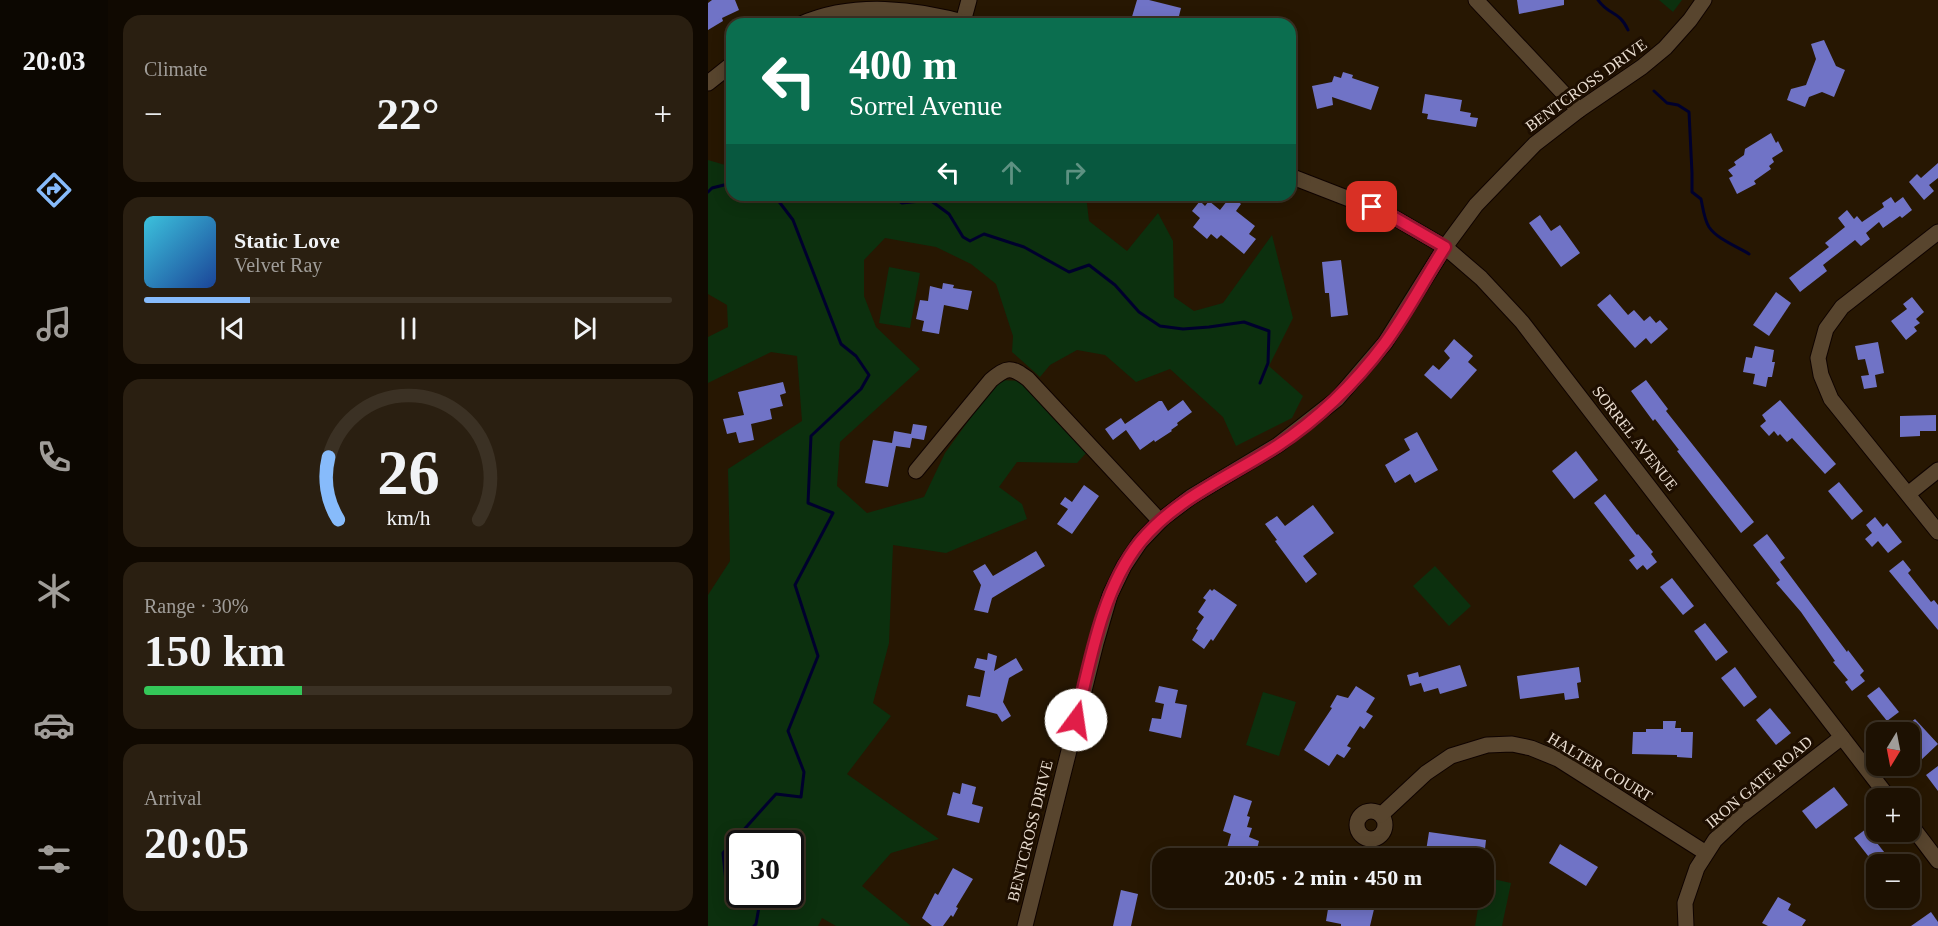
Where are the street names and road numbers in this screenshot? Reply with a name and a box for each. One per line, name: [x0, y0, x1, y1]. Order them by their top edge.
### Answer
street label: BENTCROSS DRIVE: [1522, 35, 1650, 135]
street label: SORREL AVENUE: [1589, 383, 1681, 493]
street label: HALTER COURT: [1545, 729, 1656, 805]
street label: IRON GATE ROAD: [1702, 733, 1816, 831]
street label: BENTCROSS DRIVE: [1004, 758, 1056, 904]

